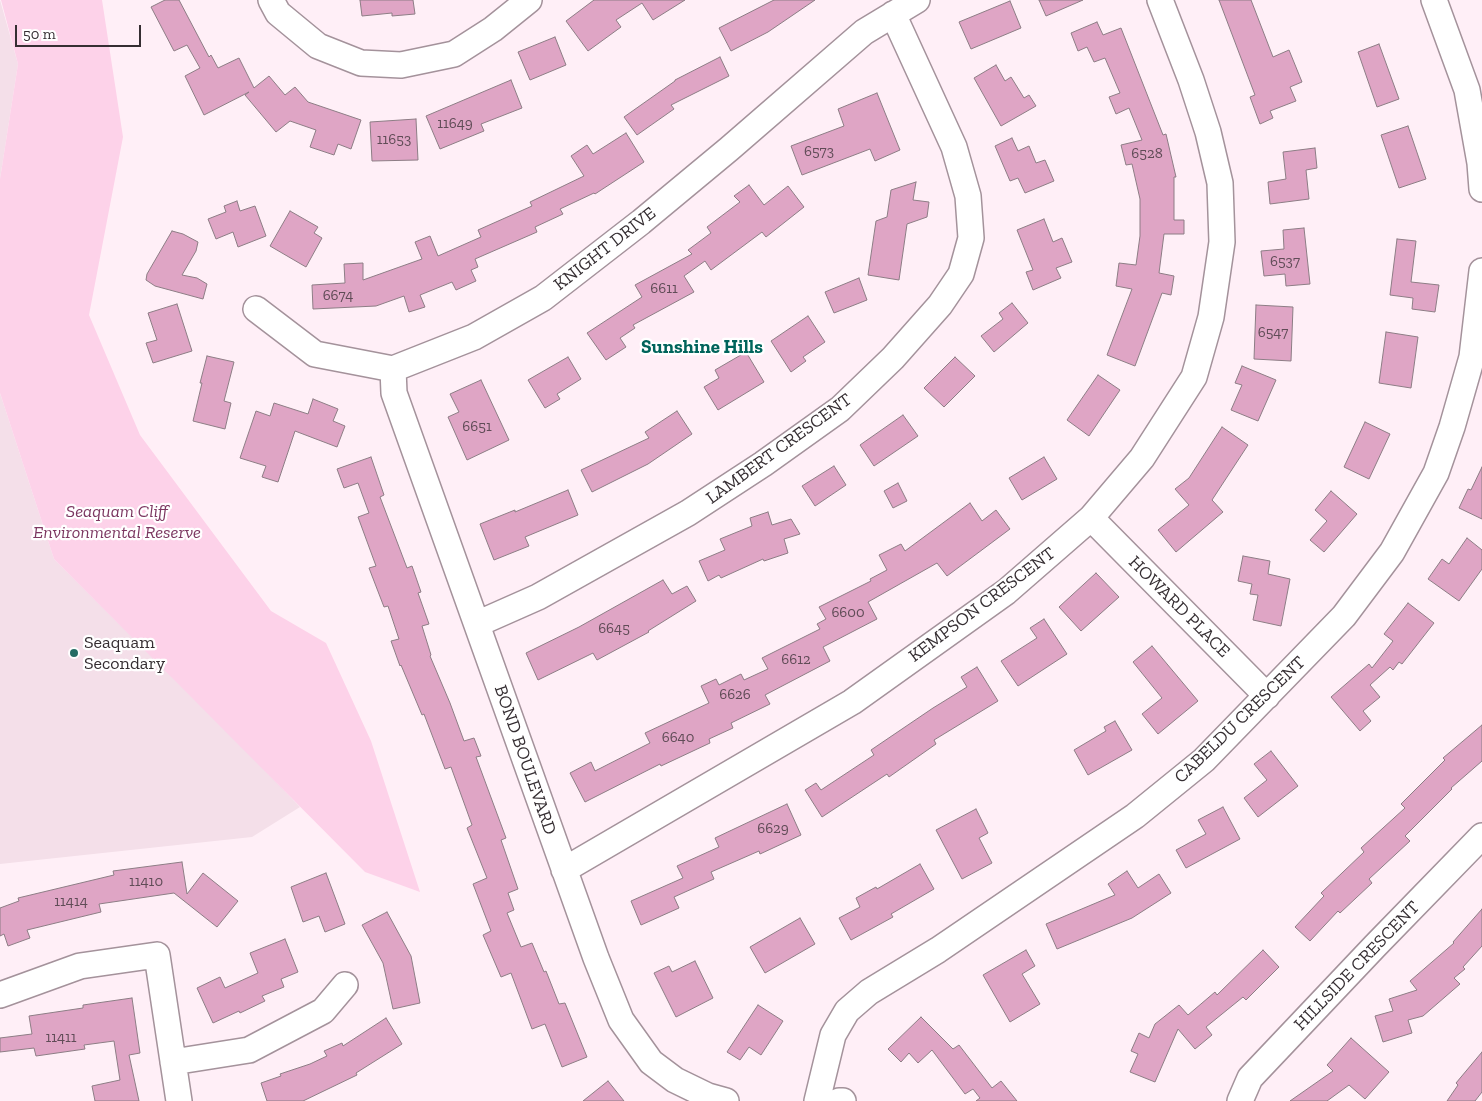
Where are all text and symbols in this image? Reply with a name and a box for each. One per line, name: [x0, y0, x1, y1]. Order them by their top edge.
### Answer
scale bar: [18, 15, 144, 47]
text: 50 m: [23, 25, 56, 43]
house number: 11649: [437, 115, 473, 133]
house number: 11653: [377, 131, 411, 149]
house number: 6573: [804, 143, 834, 161]
house number: 6528: [1131, 145, 1163, 163]
street label: KNIGHT DRIVE: [550, 203, 660, 295]
house number: 6537: [1270, 253, 1300, 271]
house number: 6611: [650, 280, 678, 298]
house number: 6674: [323, 287, 353, 305]
house number: 6547: [1258, 324, 1288, 342]
district label: Sunshine Hills: [641, 337, 763, 359]
street label: LAMBERT CRESCENT: [702, 389, 856, 509]
house number: 6651: [462, 418, 492, 436]
park label: Seaquam Cliff Environmental Reserve: [33, 501, 201, 544]
street label: KEMPSON CRESCENT: [905, 543, 1059, 667]
street label: HOWARD PLACE: [1124, 552, 1234, 662]
house number: 6600: [831, 604, 865, 622]
house number: 6645: [598, 620, 630, 638]
place label: Seaquam Secondary: [84, 632, 165, 674]
marker: Seaquam Secondary: [68, 647, 80, 659]
house number: 6612: [781, 651, 811, 669]
street label: CABELDU CRESCENT: [1170, 652, 1310, 788]
street label: BOND BOULEVARD: [489, 682, 561, 838]
house number: 6626: [719, 686, 751, 704]
house number: 6640: [662, 729, 694, 747]
house number: 6629: [757, 820, 789, 838]
house number: 11410: [129, 873, 163, 891]
house number: 11414: [54, 893, 88, 911]
street label: HILLSIDE CRESCENT: [1290, 897, 1424, 1035]
house number: 11411: [45, 1029, 77, 1047]

